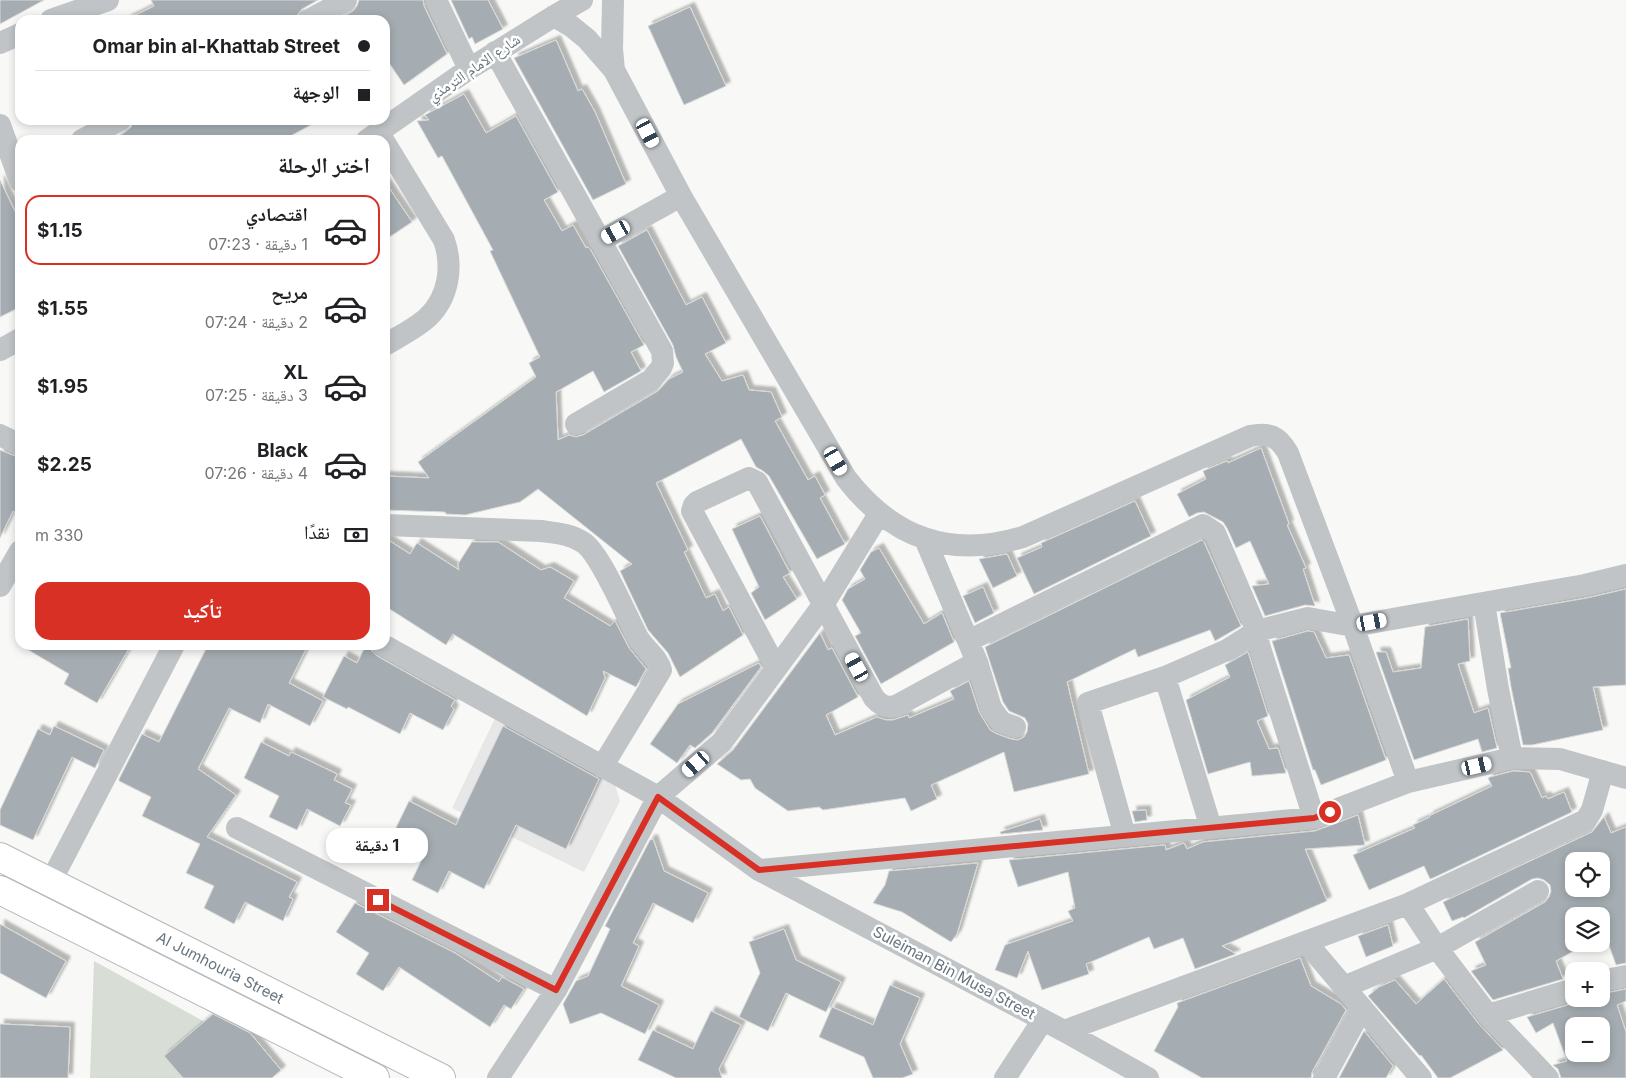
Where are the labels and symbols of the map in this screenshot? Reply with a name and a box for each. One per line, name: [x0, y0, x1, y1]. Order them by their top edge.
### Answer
street label: شارع الامام الترمذي: [424, 30, 525, 108]
car: [634, 116, 661, 150]
car: [599, 218, 632, 246]
car: [822, 444, 849, 478]
car: [1355, 612, 1388, 632]
car: [843, 650, 870, 684]
car: [679, 748, 712, 780]
car: [1460, 755, 1493, 777]
route start: [1319, 801, 1341, 823]
callout: 1 دقيقة: [327, 828, 429, 862]
route end: [367, 889, 389, 911]
street label: Suleiman Bin Musa Street: [870, 922, 1039, 1023]
street label: Al Jumhouria Street: [154, 927, 287, 1008]

